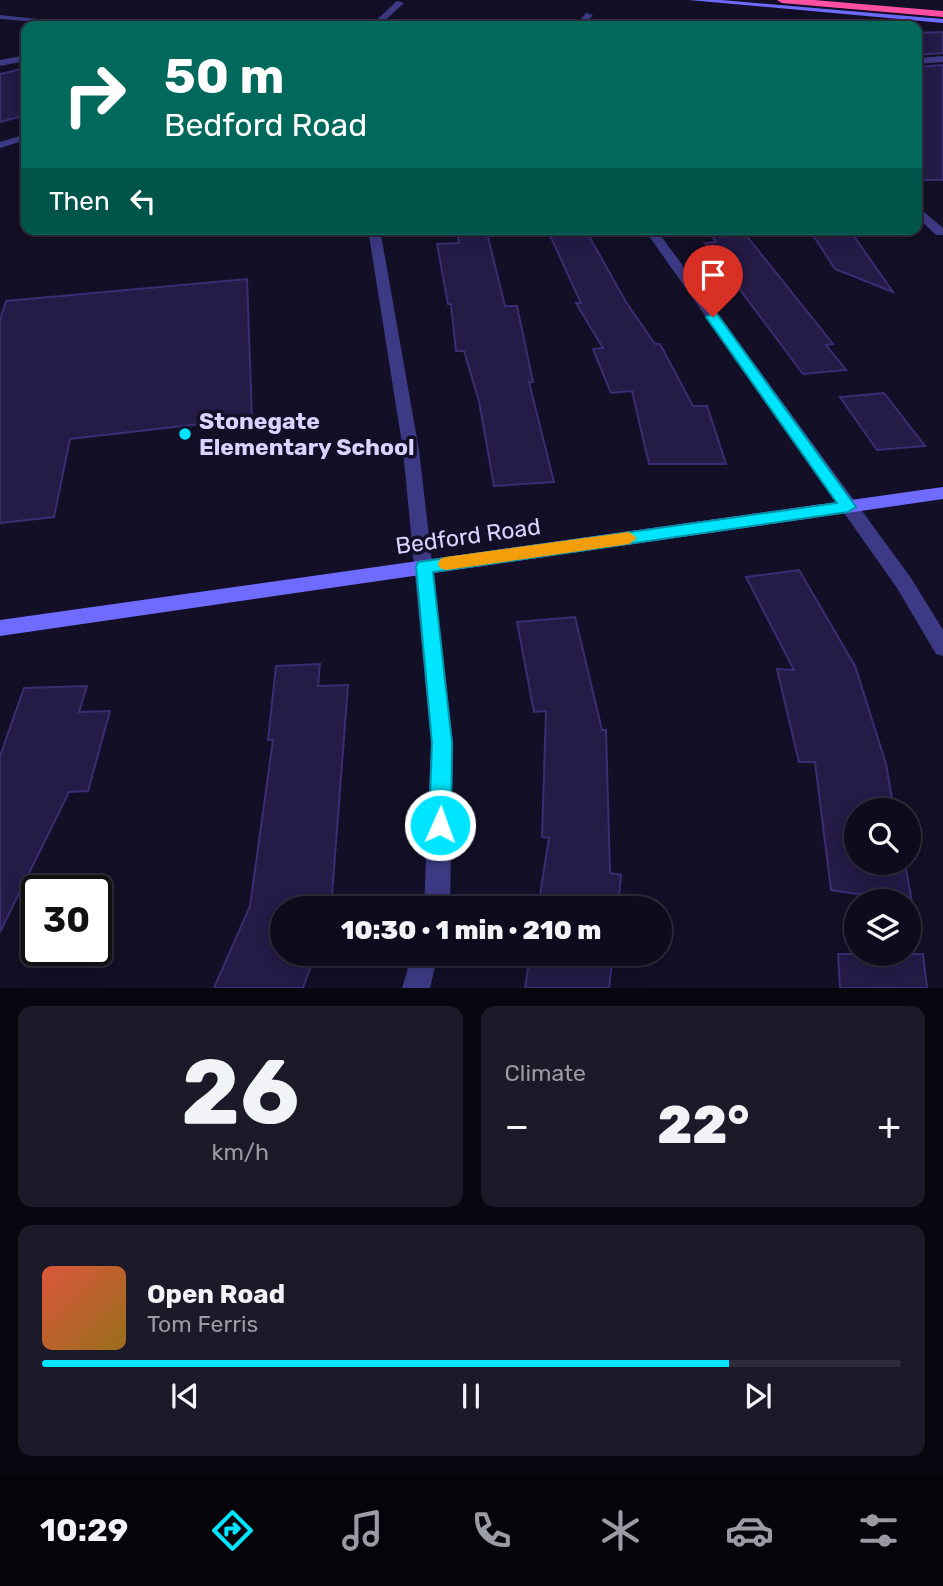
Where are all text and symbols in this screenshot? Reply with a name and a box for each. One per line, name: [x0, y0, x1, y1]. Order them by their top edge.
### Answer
text: 50 m: [164, 47, 284, 105]
icon: right: [49, 49, 140, 140]
text: Bedford Road: [164, 106, 367, 144]
icon: left: [124, 182, 162, 220]
text: Then: [49, 186, 110, 217]
pin: [683, 245, 743, 317]
icon: arrive: [694, 256, 732, 294]
place label: Stonegate Elementary School: [199, 407, 415, 461]
marker: Stonegate Elementary School: [177, 426, 193, 442]
street label: Bedford Road: [394, 512, 542, 560]
position arrow: [403, 788, 477, 862]
map controls: [844, 798, 921, 966]
button: search: [844, 798, 921, 875]
speed limit sign: 30: [21, 875, 112, 966]
button: layers: [844, 889, 921, 966]
text: 10:30 · 1 min · 210 m: [341, 915, 601, 946]
text: 26: [181, 1038, 299, 1146]
text: Climate: [505, 1059, 586, 1087]
text: 22°: [657, 1094, 749, 1156]
text: −: [505, 1103, 529, 1149]
text: +: [877, 1103, 901, 1149]
text: km/h: [212, 1138, 269, 1166]
text: Open Road: [147, 1279, 285, 1310]
text: Tom Ferris: [147, 1310, 258, 1338]
icon: previous: [166, 1377, 204, 1415]
icon: pause: [452, 1377, 490, 1415]
icon: next: [739, 1377, 777, 1415]
icon: directions: [208, 1506, 257, 1555]
icon: music: [338, 1506, 387, 1555]
icon: phone: [467, 1506, 516, 1555]
icon: climate: [596, 1506, 645, 1555]
icon: car: [725, 1506, 774, 1555]
icon: filters: [854, 1506, 903, 1555]
text: 10:29: [40, 1511, 128, 1549]

